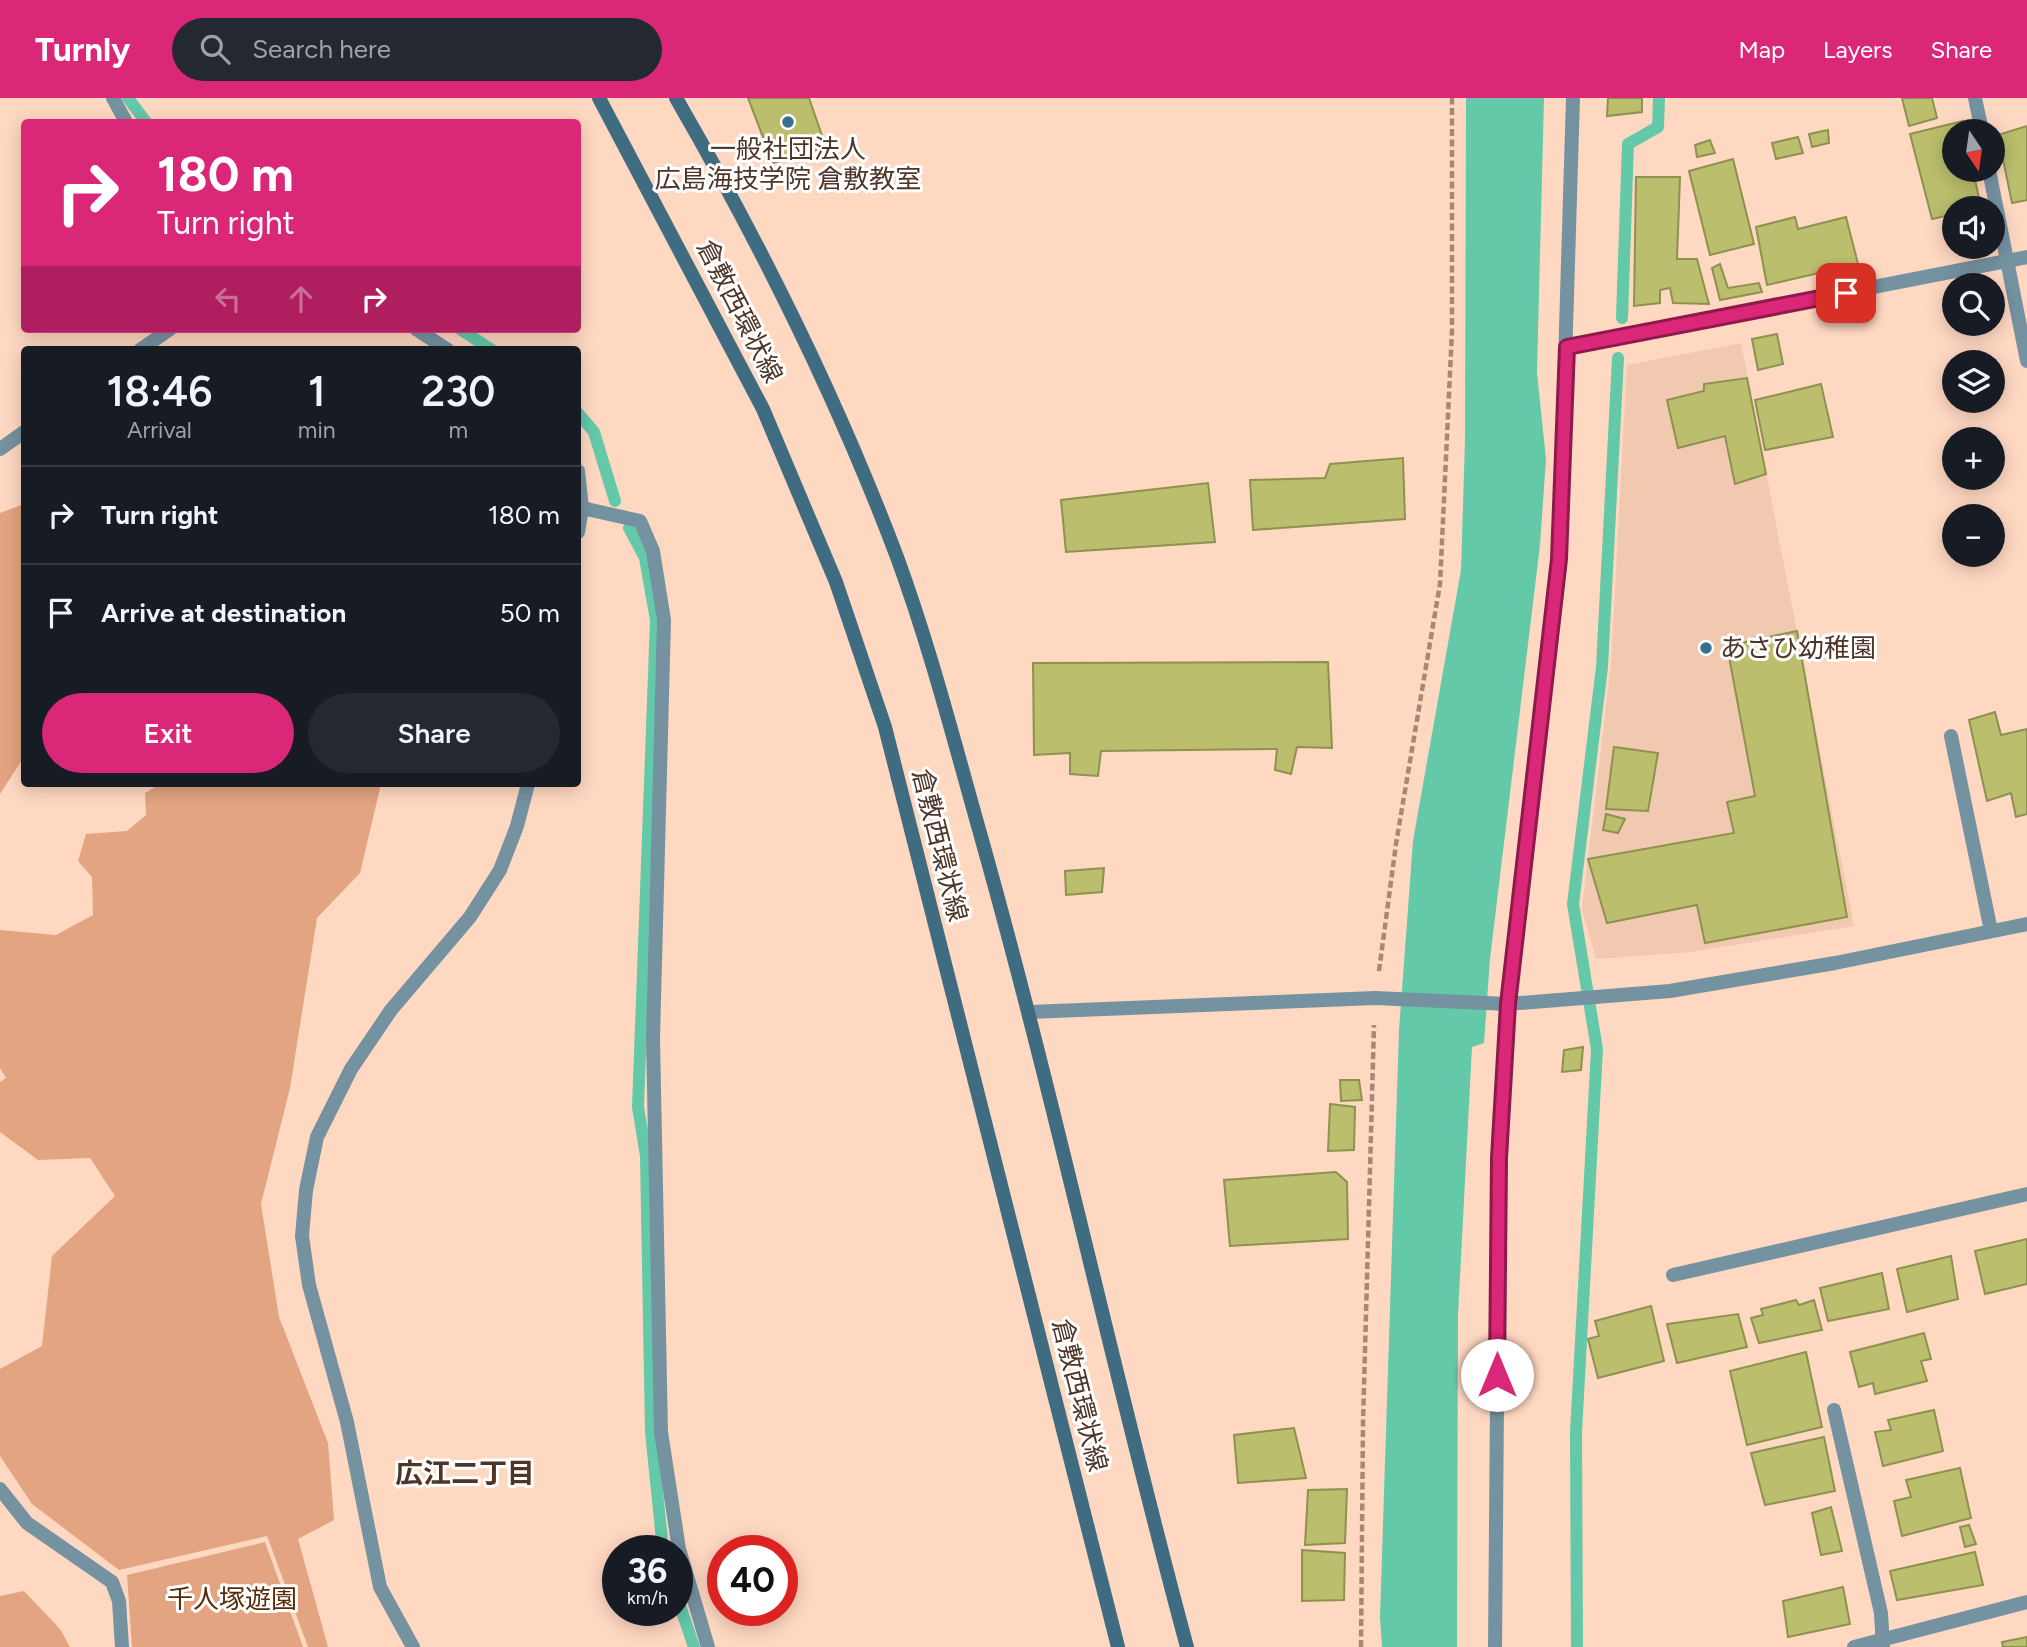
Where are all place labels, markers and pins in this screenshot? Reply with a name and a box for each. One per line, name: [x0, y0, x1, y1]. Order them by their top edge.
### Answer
marker: 一般社団法人 広島海技学院 倉敷教室: [780, 114, 796, 130]
place label: 一般社団法人 広島海技学院 倉敷教室: [655, 133, 921, 195]
pin: [1816, 263, 1876, 323]
place label: あさひ幼稚園: [1720, 632, 1876, 664]
marker: あさひ幼稚園: [1698, 640, 1714, 656]

